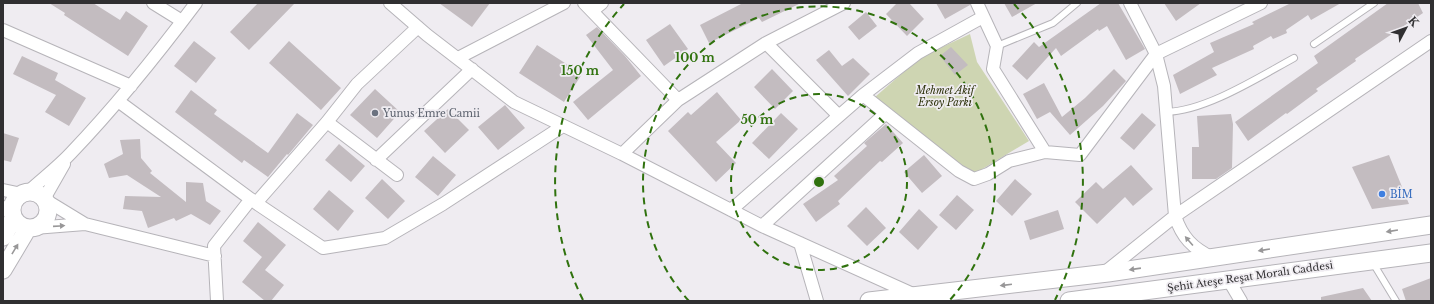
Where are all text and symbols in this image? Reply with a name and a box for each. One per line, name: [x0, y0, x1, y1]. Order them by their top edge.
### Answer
north arrow: [1386, 8, 1426, 48]
text: K: [1405, 13, 1422, 30]
text: 100 m: [675, 50, 716, 65]
text: 150 m: [561, 63, 600, 78]
park label: Mehmet Akif Ersoy Parkı: [915, 84, 977, 109]
place label: Yunus Emre Camii: [382, 107, 480, 120]
marker: Yunus Emre Camii: [370, 108, 380, 118]
text: 50 m: [741, 112, 774, 127]
centre of rings: [812, 175, 826, 189]
place label: BİM: [1390, 187, 1413, 201]
marker: BİM: [1377, 189, 1387, 199]
one-way arrow: [53, 223, 65, 230]
one-way arrow: [1386, 228, 1399, 234]
one-way arrow: [1184, 236, 1193, 246]
one-way arrow: [12, 243, 19, 255]
one-way arrow: [1258, 247, 1270, 253]
street label: Şehit Ateşe Reşat Moralı Caddesi: [1166, 258, 1334, 295]
one-way arrow: [1129, 266, 1141, 272]
one-way arrow: [1000, 282, 1012, 288]

